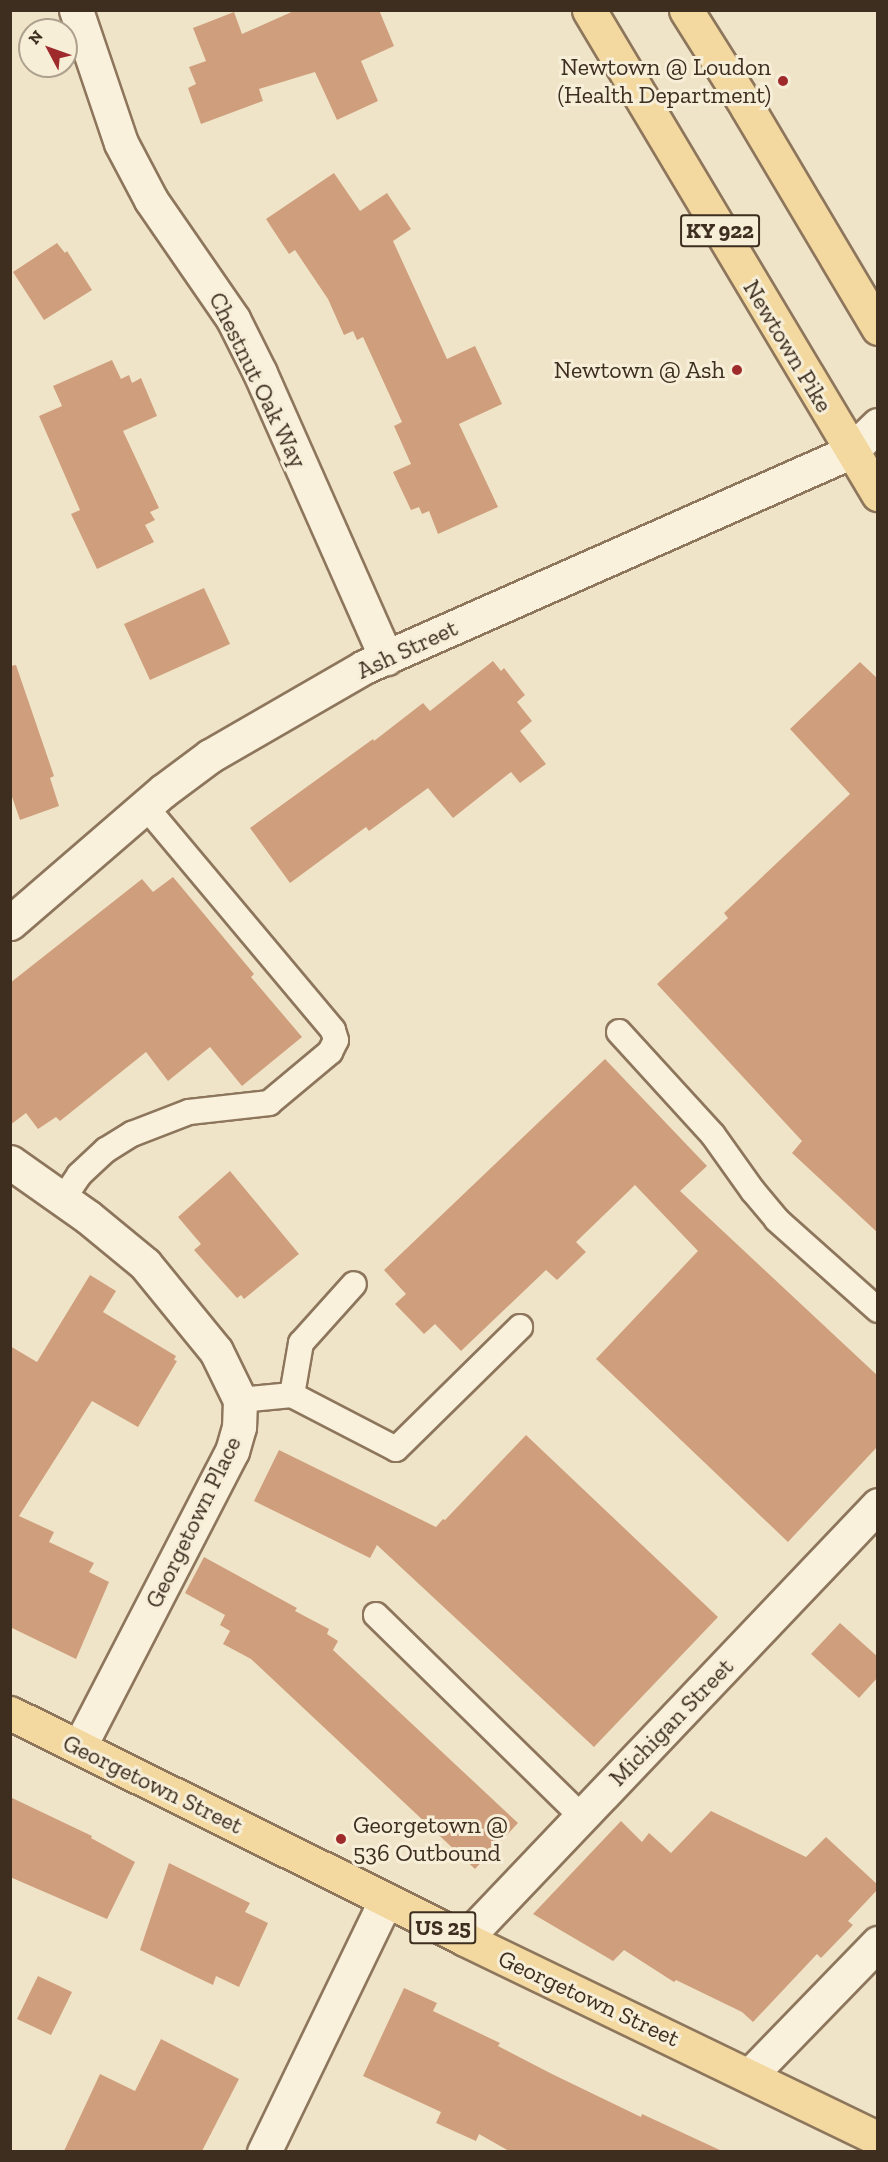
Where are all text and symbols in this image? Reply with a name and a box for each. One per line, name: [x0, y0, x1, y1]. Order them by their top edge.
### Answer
north arrow: [18, 18, 78, 78]
text: N: [24, 26, 47, 48]
place label: Newtown @ Loudon (Health Department): [557, 53, 771, 109]
marker: Newtown @ Loudon (Health Department): [776, 74, 790, 88]
road number: KY 922: [680, 212, 760, 250]
street label: Newtown Pike: [737, 275, 839, 417]
street label: Chestnut Oak Way: [203, 287, 313, 473]
place label: Newtown @ Ash: [553, 356, 725, 384]
marker: Newtown @ Ash: [730, 363, 744, 377]
street label: Ash Street: [352, 613, 462, 685]
street label: Georgetown Place: [139, 1431, 247, 1613]
street label: Michigan Street: [603, 1652, 739, 1792]
street label: Georgetown Street: [58, 1728, 248, 1840]
place label: Georgetown @ 536 Outbound: [353, 1811, 508, 1867]
marker: Georgetown @ 536 Outbound: [334, 1832, 348, 1846]
road number: US 25: [408, 1909, 478, 1947]
street label: Georgetown Street: [494, 1943, 684, 2053]

